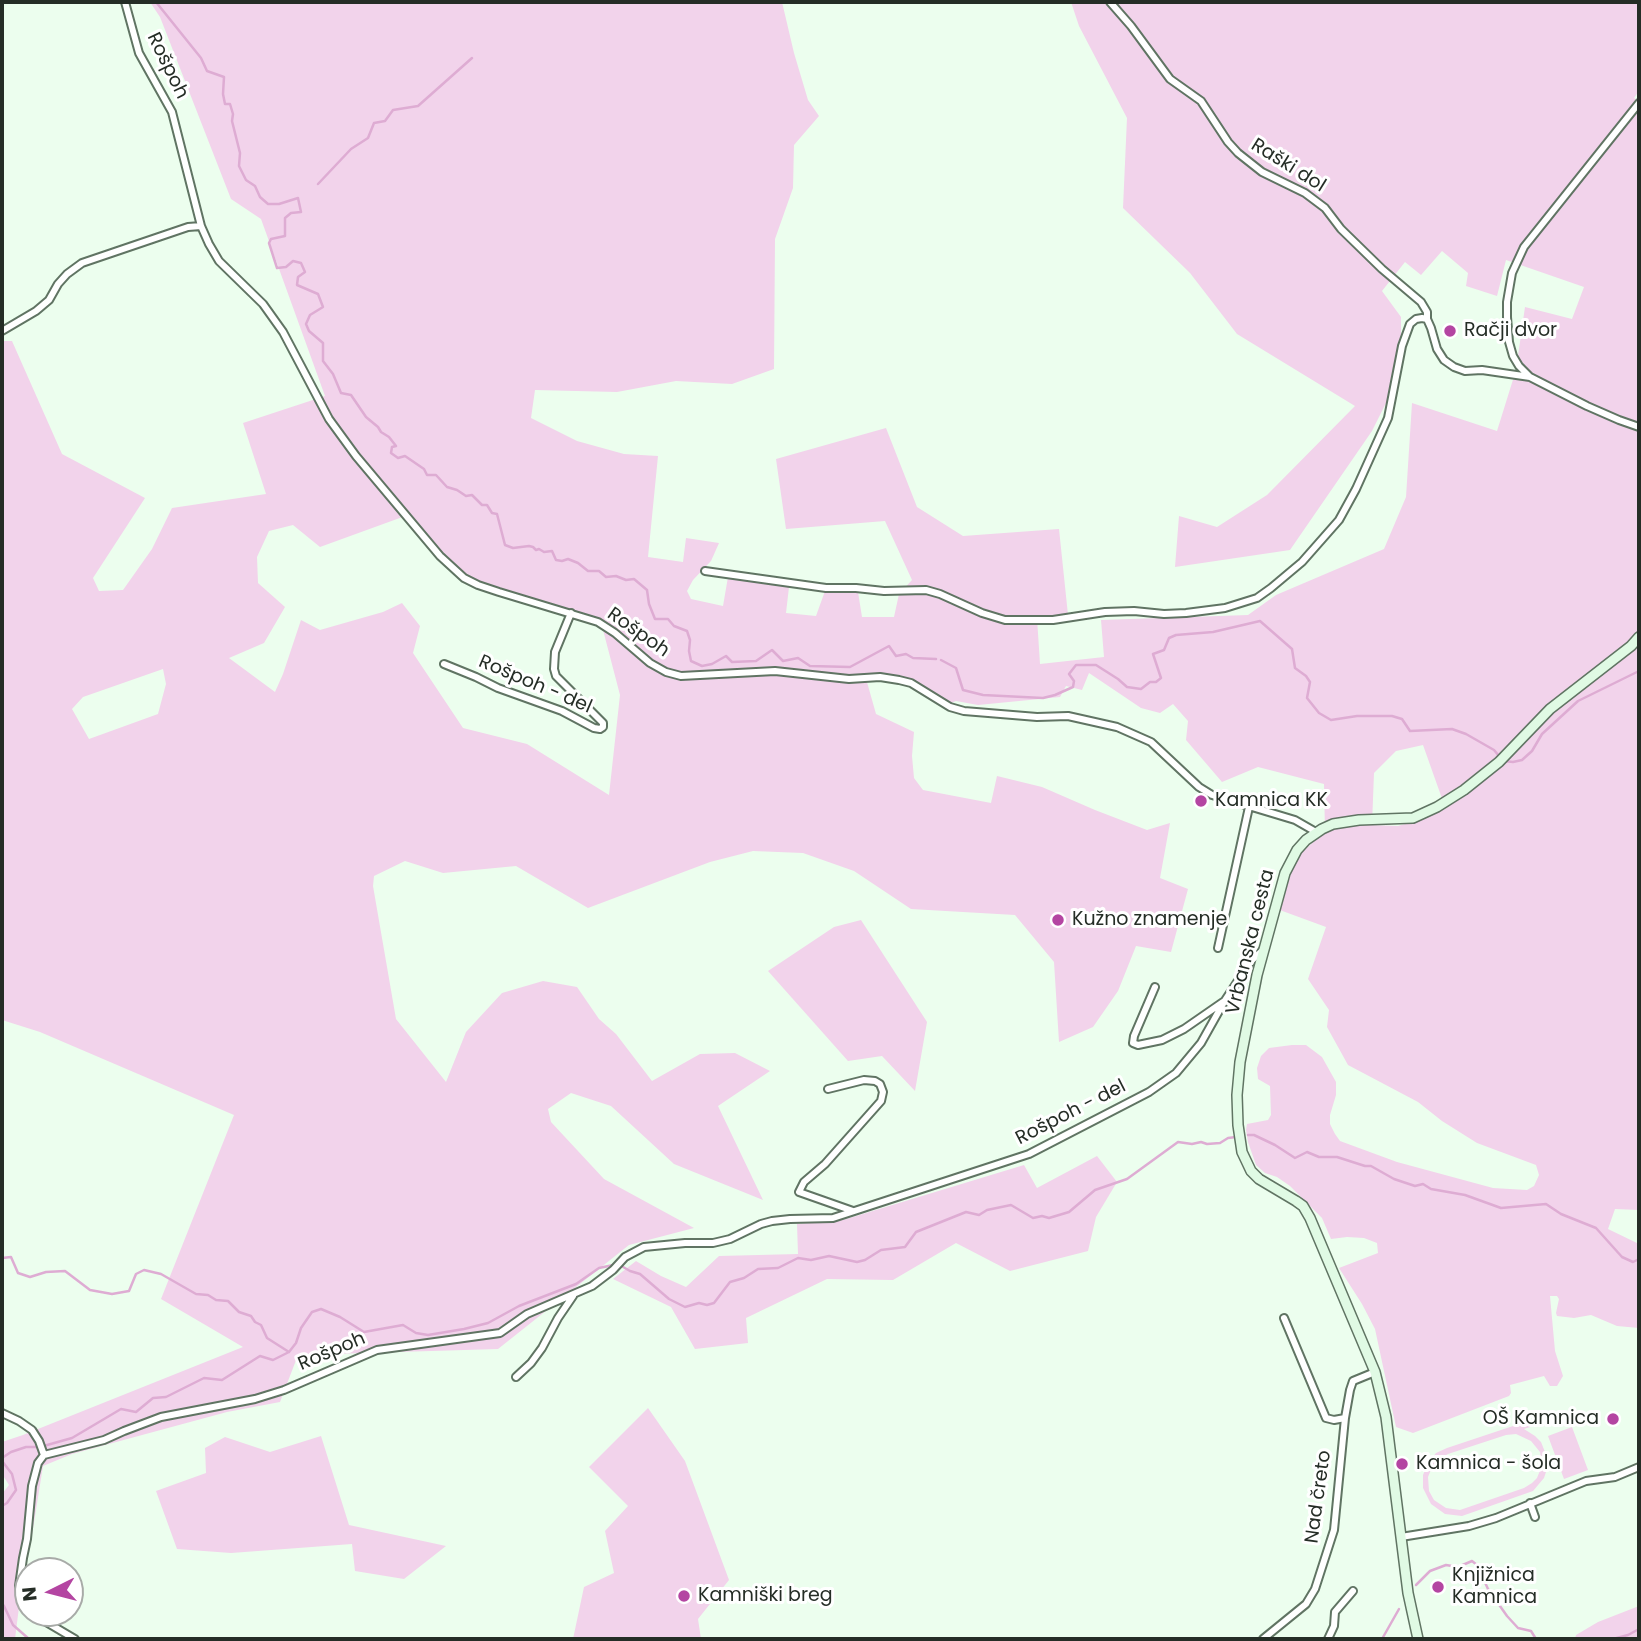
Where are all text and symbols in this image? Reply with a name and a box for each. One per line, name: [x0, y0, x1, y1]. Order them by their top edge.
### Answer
street label: Rošpoh: [141, 29, 193, 103]
street label: Raški dol: [1247, 134, 1329, 198]
place label: Račji dvor: [1464, 320, 1557, 342]
marker: Račji dvor: [1442, 323, 1458, 339]
street label: Rošpoh: [602, 603, 674, 663]
street label: Rošpoh - del: [475, 651, 595, 719]
place label: Kamnica KK: [1215, 790, 1328, 812]
marker: Kamnica KK: [1193, 793, 1209, 809]
street label: Vrbanska cesta: [1222, 867, 1280, 1017]
place label: Kužno znamenje: [1072, 909, 1227, 931]
marker: Kužno znamenje: [1050, 912, 1066, 928]
street label: Rošpoh - del: [1012, 1075, 1130, 1151]
street label: Rošpoh: [295, 1328, 369, 1376]
place label: OŠ Kamnica: [1483, 1408, 1599, 1430]
marker: OŠ Kamnica: [1605, 1411, 1621, 1427]
street label: Nad čreto: [1301, 1449, 1337, 1545]
place label: Kamnica - šola: [1416, 1453, 1561, 1475]
marker: Kamnica - šola: [1394, 1456, 1410, 1472]
north arrow: [14, 1557, 84, 1627]
place label: Knjižnica Kamnica: [1452, 1565, 1537, 1609]
marker: Knjižnica Kamnica: [1430, 1579, 1446, 1595]
place label: Kamniški breg: [698, 1585, 833, 1607]
text: N: [15, 1586, 44, 1603]
marker: Kamniški breg: [676, 1588, 692, 1604]

